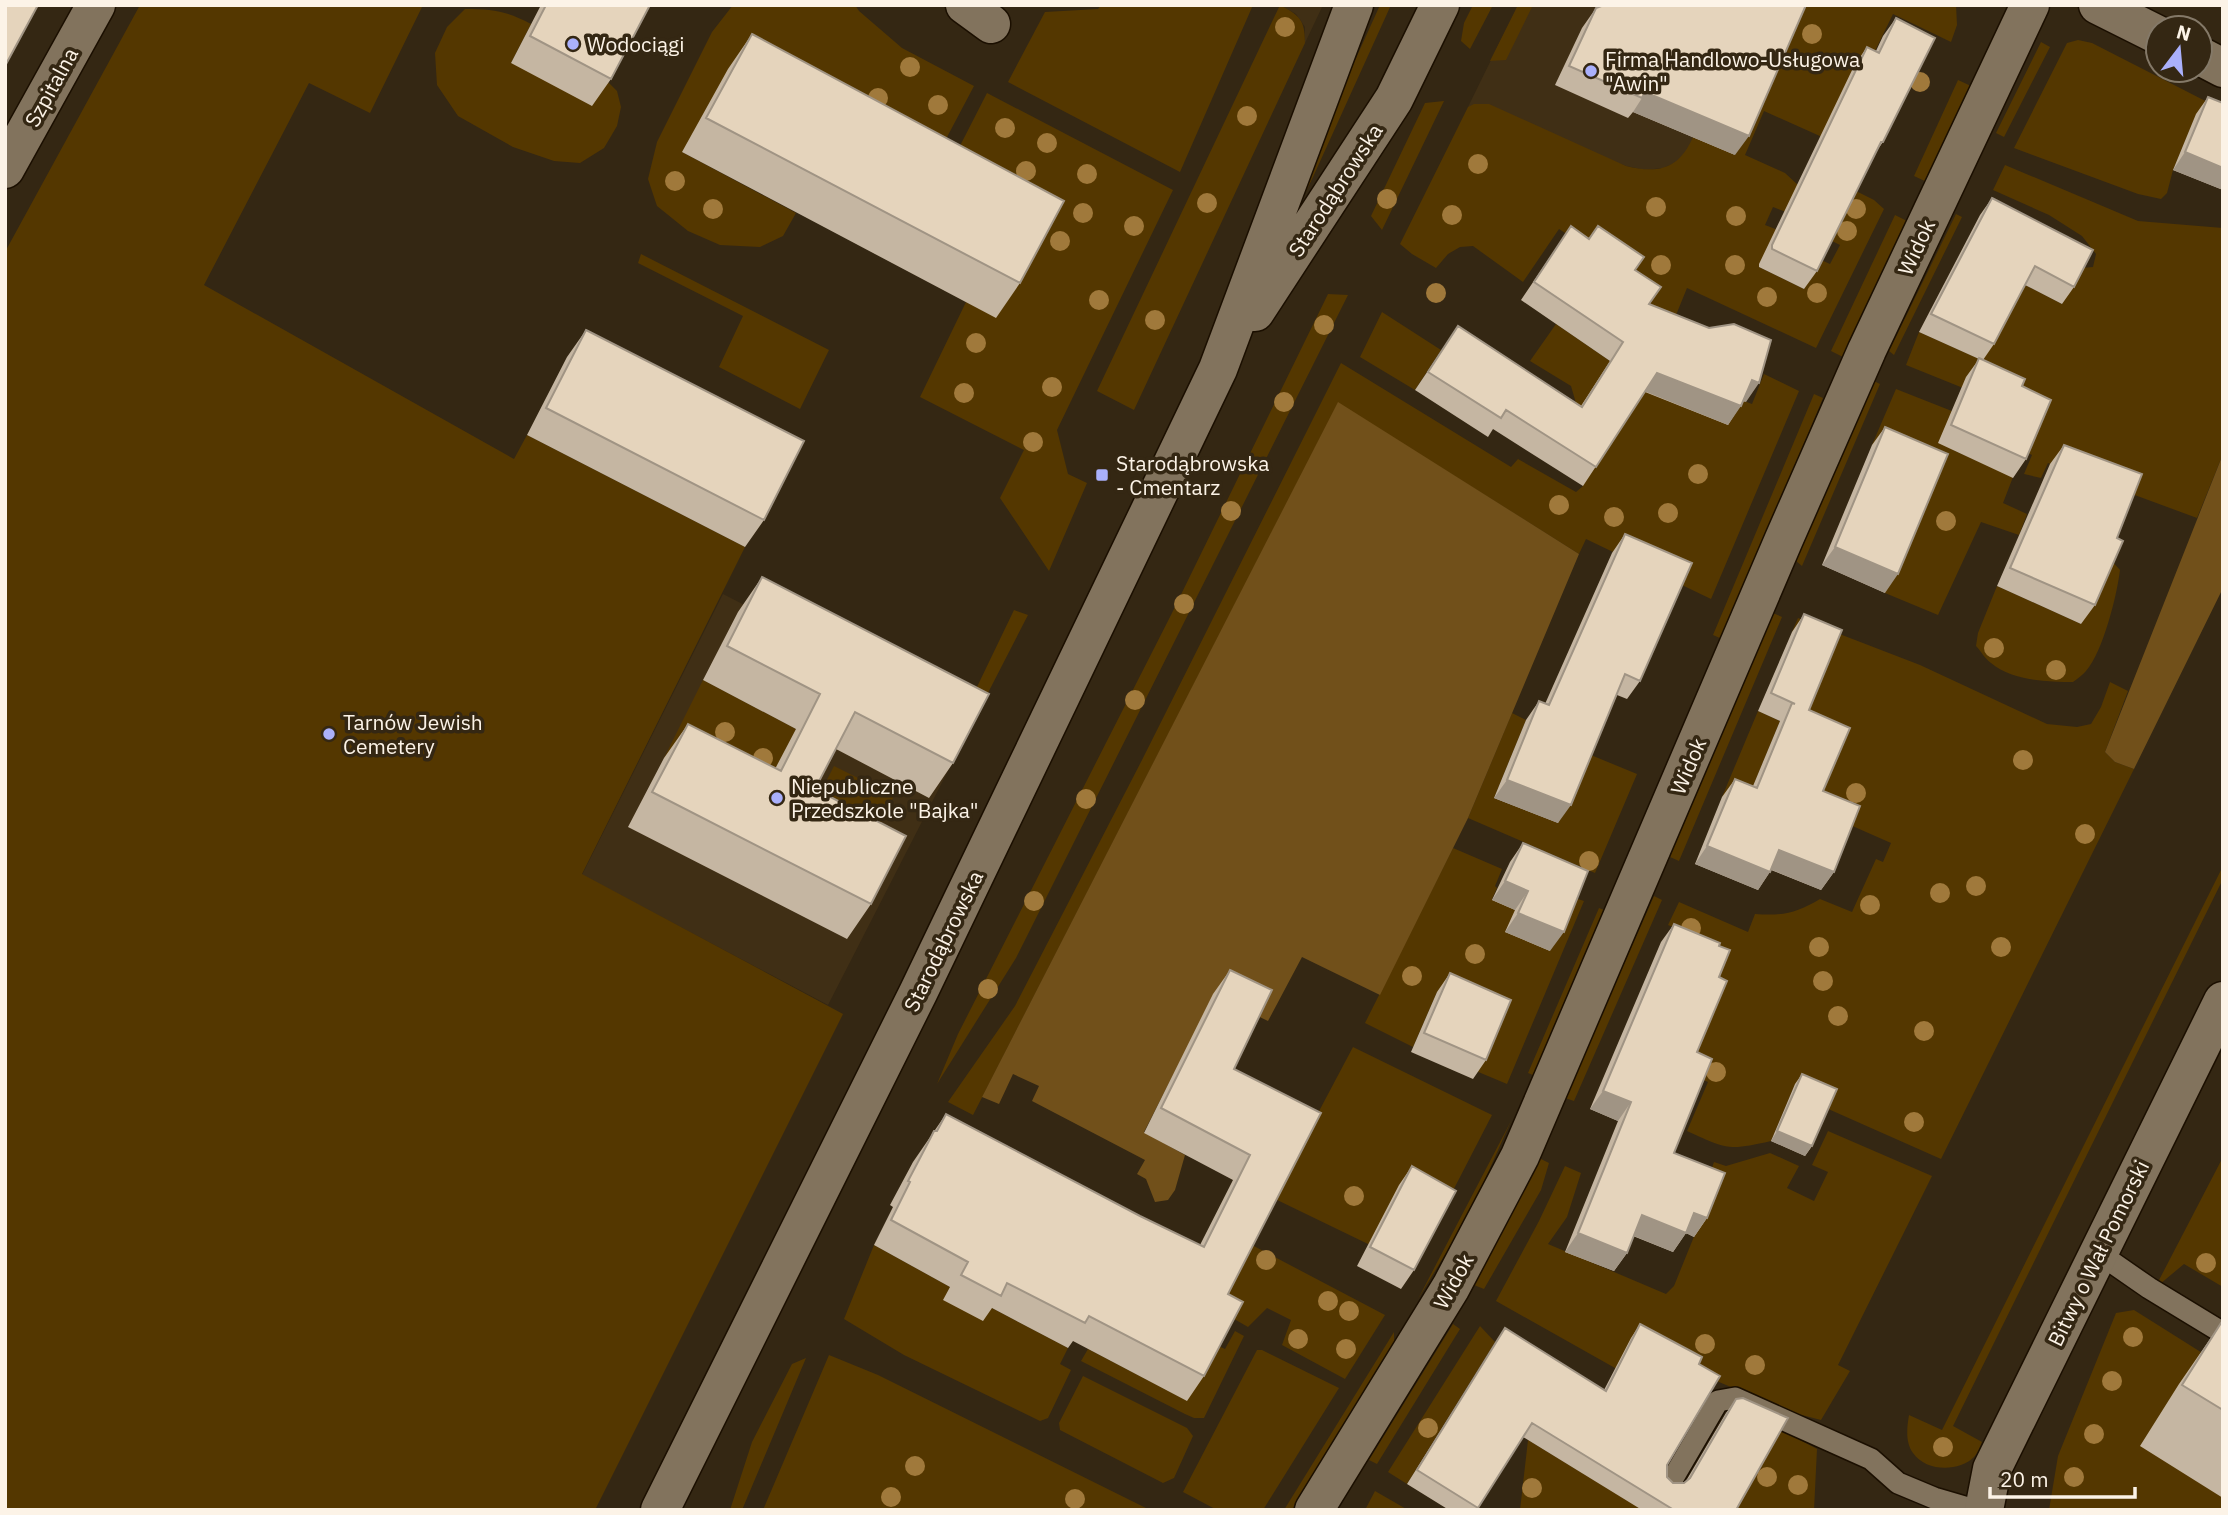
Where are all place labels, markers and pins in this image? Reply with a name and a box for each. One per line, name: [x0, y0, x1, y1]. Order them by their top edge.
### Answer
place label: Wodociągi: [587, 30, 684, 58]
marker: Wodociągi: [565, 36, 581, 52]
place label: Firma Handlowo-Usługowa "Awin": [1605, 45, 1860, 97]
marker: Firma Handlowo-Usługowa "Awin": [1583, 63, 1599, 79]
place label: Starodąbrowska - Cmentarz: [1116, 449, 1269, 501]
marker: Starodąbrowska - Cmentarz: [1094, 467, 1110, 483]
place label: Tarnów Jewish Cemetery: [343, 708, 483, 760]
marker: Tarnów Jewish Cemetery: [321, 726, 337, 742]
place label: Niepubliczne Przedszkole "Bajka": [791, 772, 979, 824]
marker: Niepubliczne Przedszkole "Bajka": [769, 790, 785, 806]

